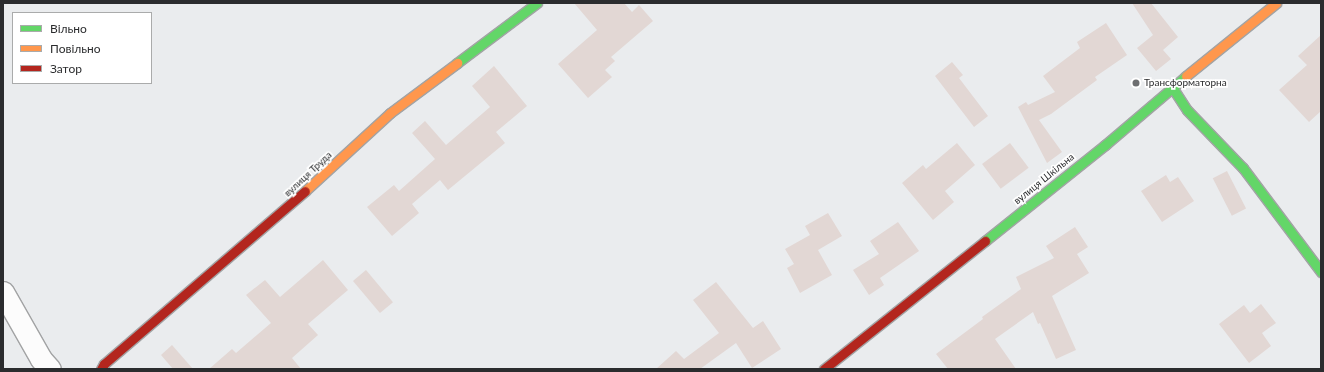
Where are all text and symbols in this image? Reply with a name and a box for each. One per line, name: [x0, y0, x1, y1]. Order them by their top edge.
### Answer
legend: [12, 12, 152, 84]
text: Вільно: [50, 21, 87, 36]
text: Повільно: [50, 41, 101, 56]
text: Затор: [50, 61, 82, 76]
place label: Трансформаторна: [1144, 77, 1227, 89]
marker: Трансформаторна: [1131, 78, 1141, 88]
street label: вулиця Труда: [282, 149, 334, 199]
street label: вулиця Шкільна: [1011, 151, 1077, 207]

